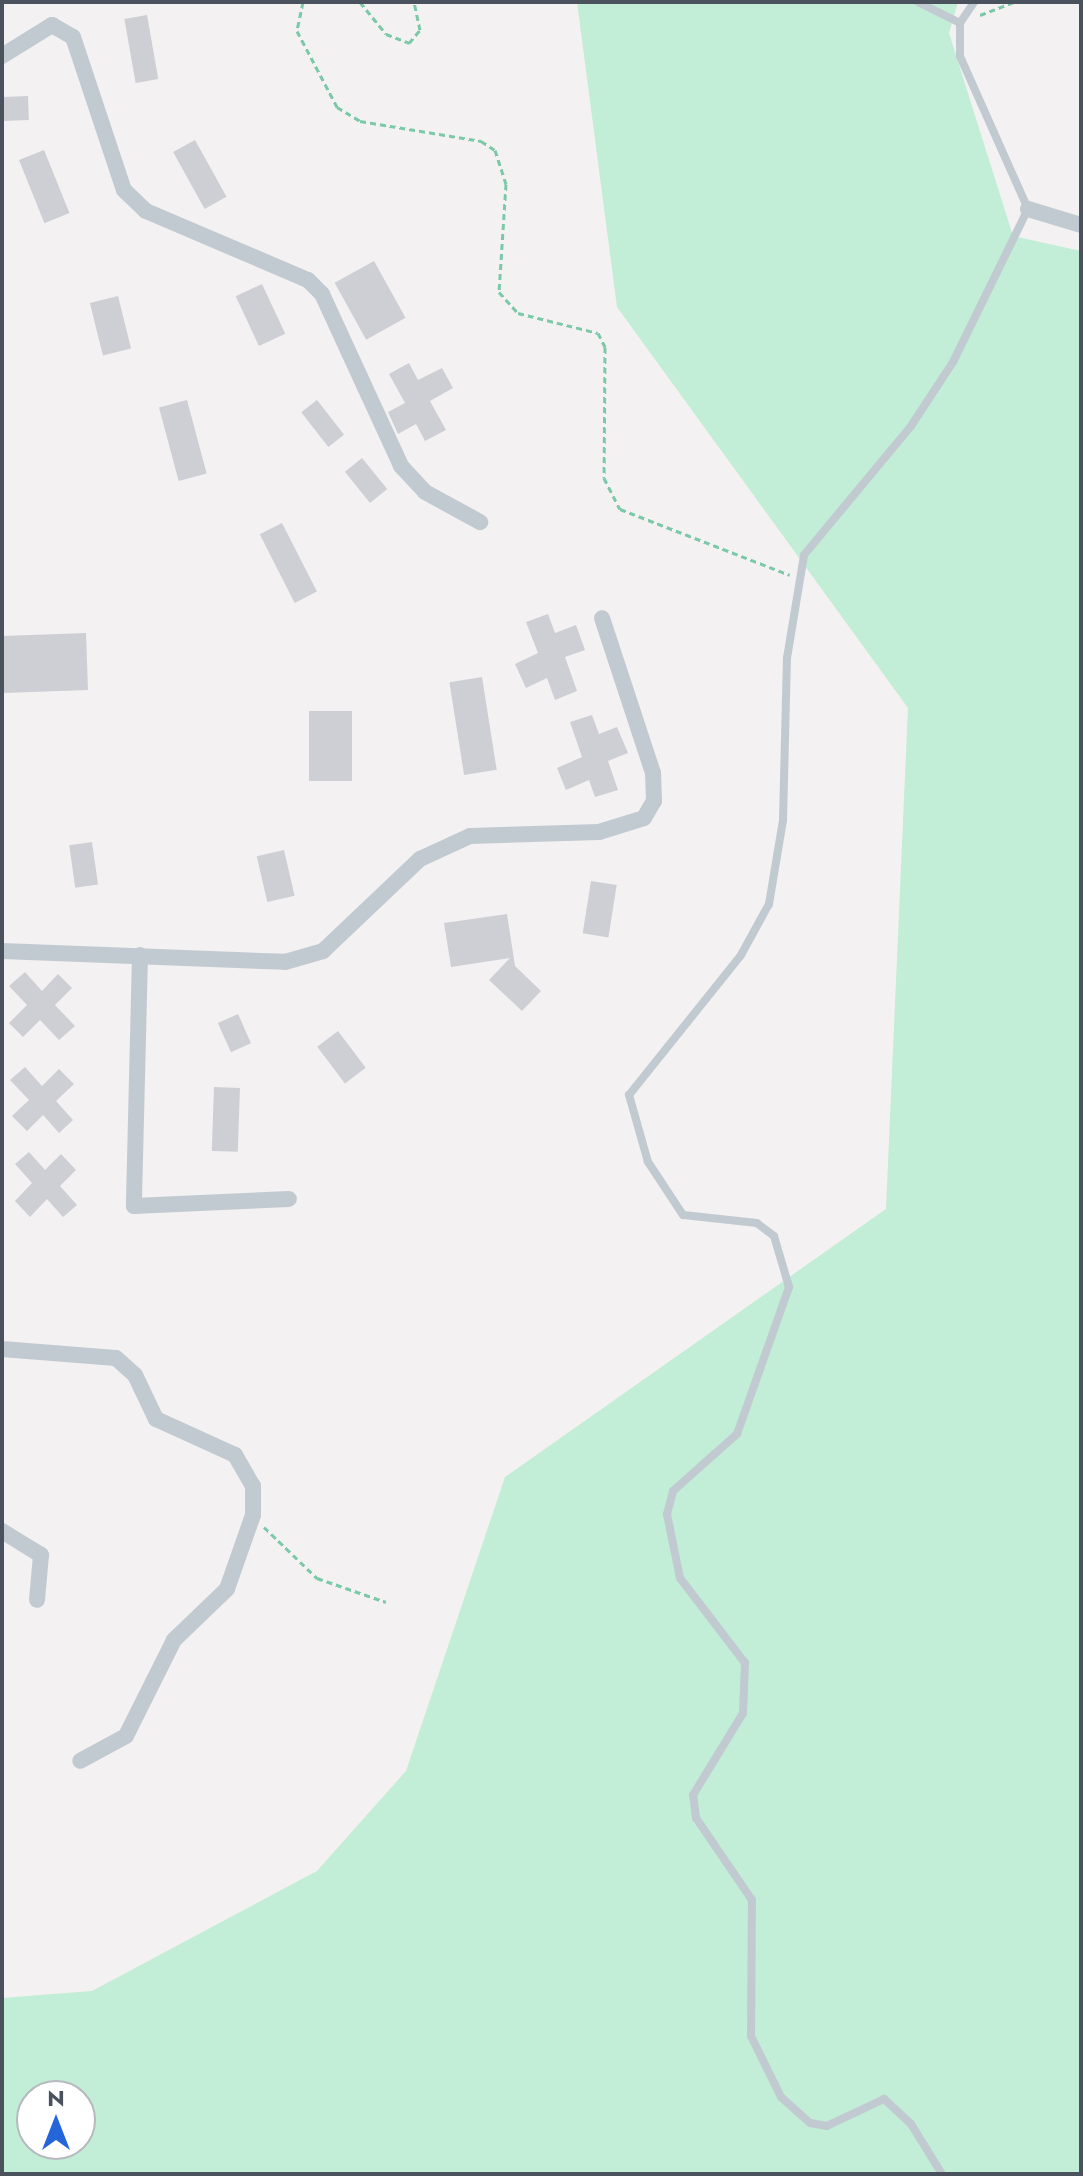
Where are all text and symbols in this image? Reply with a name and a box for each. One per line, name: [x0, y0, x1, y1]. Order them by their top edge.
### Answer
north arrow: [16, 2080, 96, 2160]
text: N: [47, 2082, 65, 2114]

